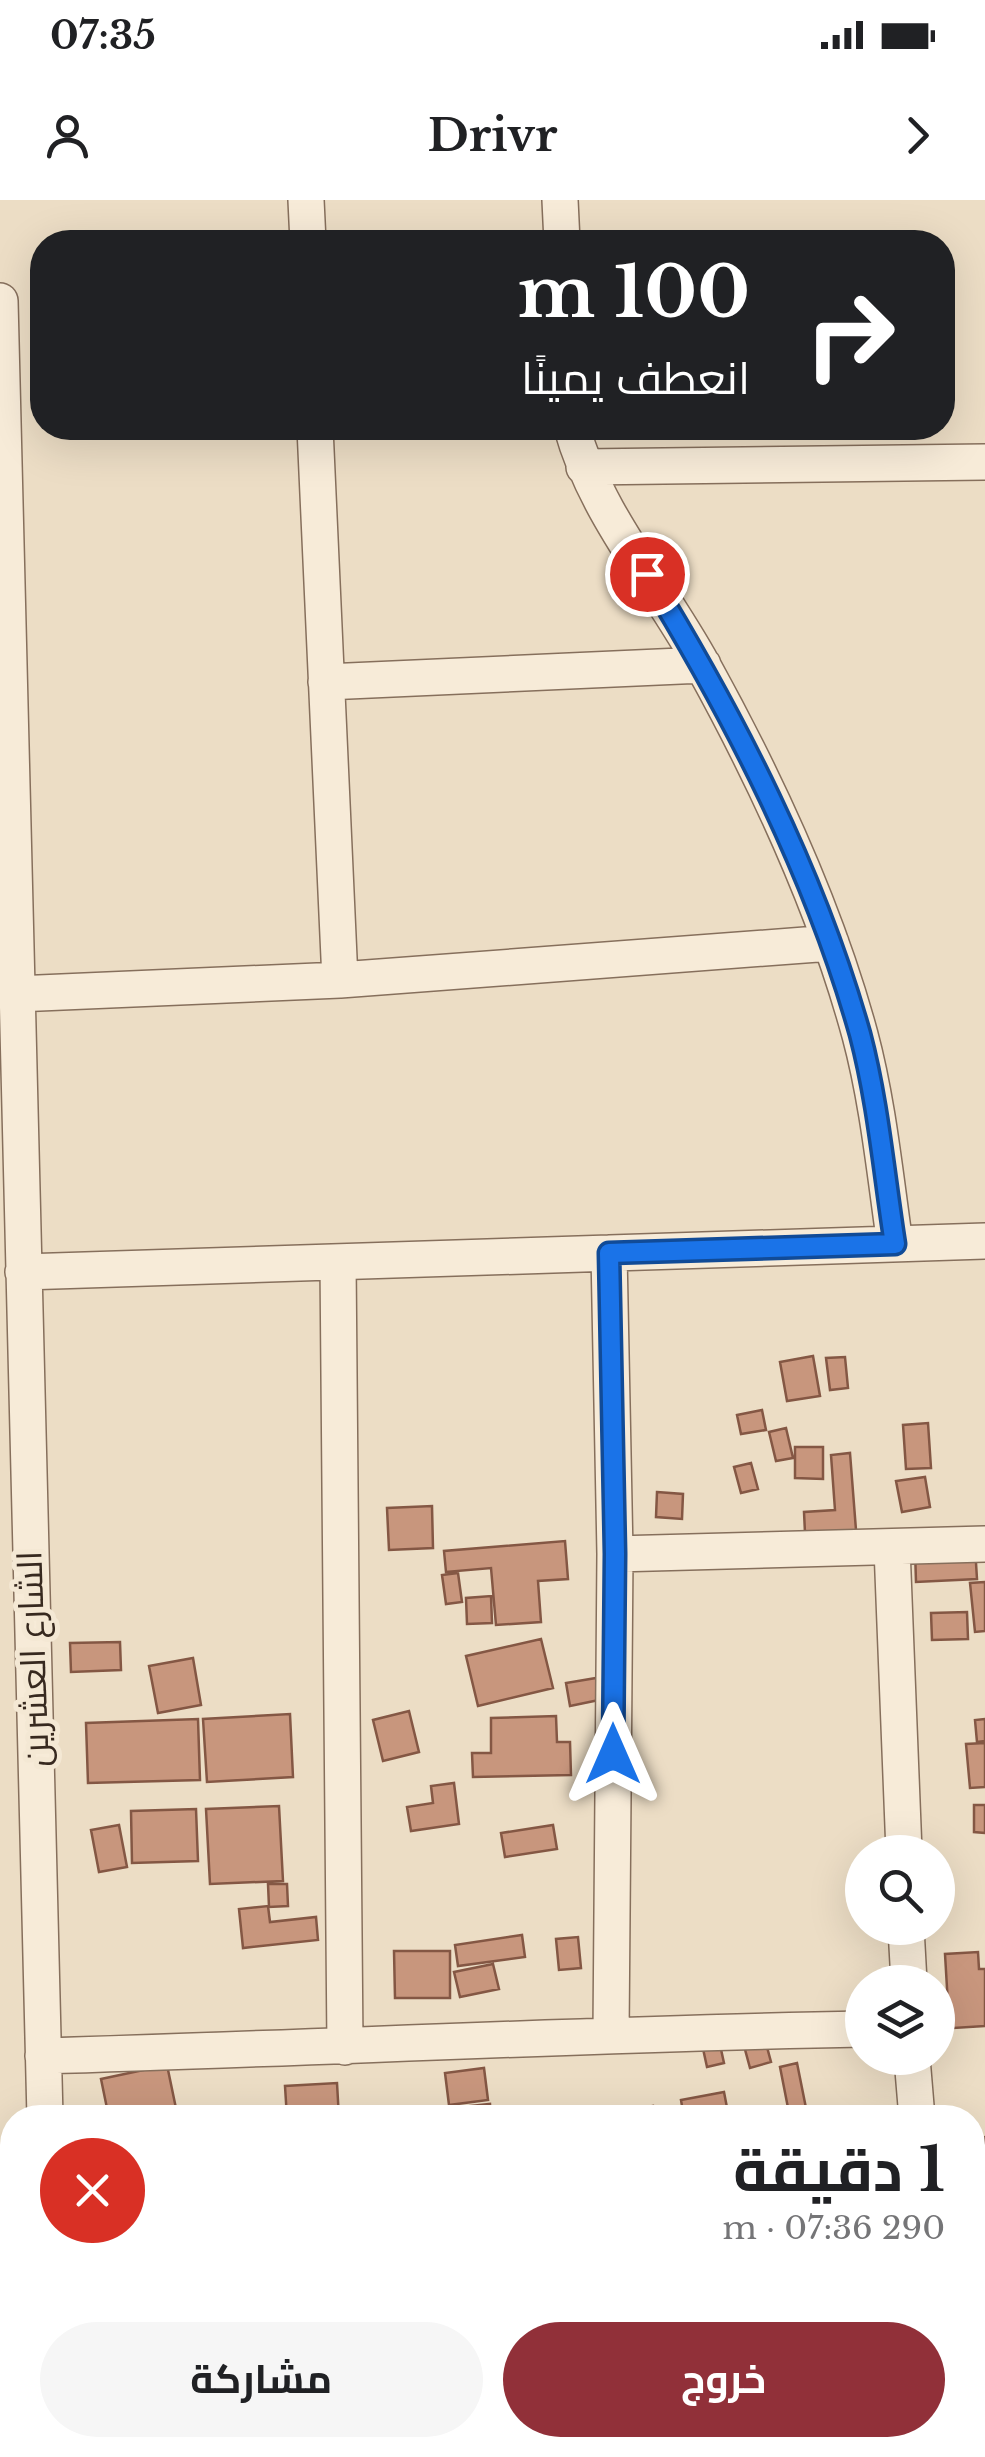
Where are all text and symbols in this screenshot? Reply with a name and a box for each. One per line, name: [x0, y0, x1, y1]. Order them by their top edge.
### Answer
text: 07:35: [50, 12, 156, 59]
text: Drivr: [427, 107, 558, 163]
icon: person: [40, 108, 95, 163]
icon: forward: [890, 108, 945, 163]
text: 100 m: [518, 249, 750, 336]
icon: right: [785, 270, 915, 400]
text: انعطف يمينًا: [521, 350, 750, 406]
pin: [605, 532, 690, 617]
icon: arrive: [620, 547, 675, 602]
street label: الشارع العشرين: [7, 1550, 60, 1768]
position arrow: [561, 1702, 665, 1806]
map controls: [845, 1835, 955, 2075]
button: search: [845, 1835, 955, 1945]
button: layers: [845, 1965, 955, 2075]
text: 1 دقيقة: [733, 2133, 945, 2207]
button: close: [40, 2138, 145, 2243]
text: 290 m · 07:36: [723, 2208, 945, 2248]
button: مشاركة: [40, 2322, 483, 2437]
button: خروج: [503, 2322, 945, 2437]

